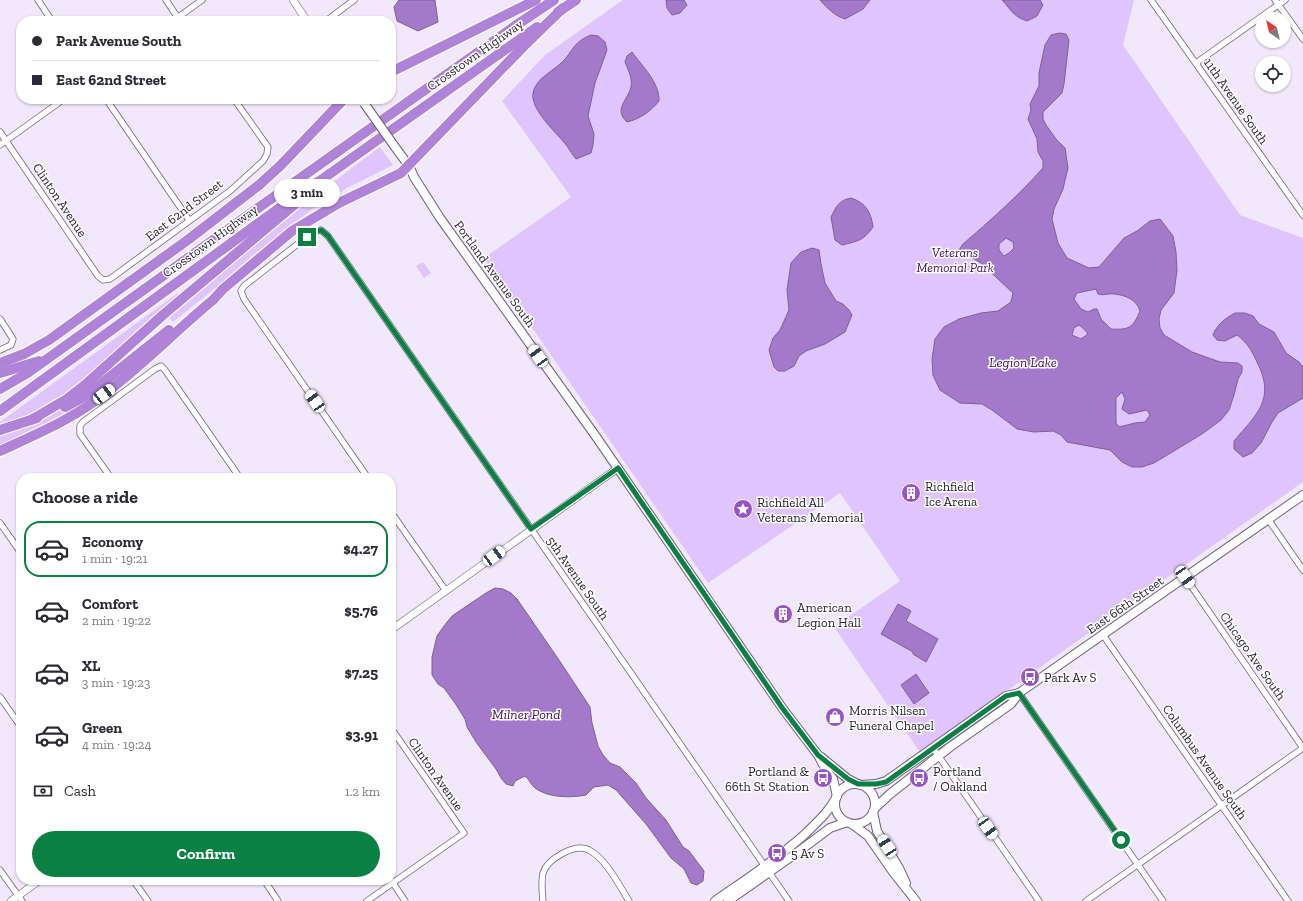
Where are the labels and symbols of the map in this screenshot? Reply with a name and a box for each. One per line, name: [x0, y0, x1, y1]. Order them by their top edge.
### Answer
north arrow: [1255, 12, 1291, 48]
street label: Crosstown Highway: [424, 16, 526, 94]
street label: 11th Avenue South: [1201, 55, 1272, 148]
street label: Clinton Avenue: [30, 160, 90, 240]
street label: East 62nd Street: [142, 176, 226, 244]
callout: 3 min: [274, 179, 340, 207]
street label: Crosstown Highway: [160, 201, 261, 281]
street label: Portland Avenue South: [451, 218, 539, 331]
route end: [298, 228, 316, 246]
park label: Veterans Memorial Park: [916, 245, 994, 275]
car: [526, 343, 550, 369]
water label: Legion Lake: [989, 354, 1057, 371]
car: [91, 382, 117, 406]
car: [303, 388, 327, 414]
place label: Richfield Ice Arena: [925, 479, 978, 509]
building icon: Richfield Ice Arena: [900, 482, 922, 504]
place label: Richfield All Veterans Memorial: [756, 495, 864, 525]
place icon: Richfield All Veterans Memorial: [732, 498, 754, 520]
street label: 5th Avenue South: [544, 533, 613, 623]
car: [481, 544, 507, 568]
car: [1173, 564, 1197, 590]
street label: East 66th Street: [1084, 573, 1166, 637]
place label: American Legion Hall: [797, 600, 861, 630]
building icon: American Legion Hall: [772, 603, 794, 625]
street label: Chicago Ave South: [1217, 609, 1289, 704]
bus stop icon: Park Av S: [1019, 666, 1041, 688]
place label: Park Av S: [1044, 670, 1096, 685]
street label: Columbus Avenue South: [1160, 702, 1251, 823]
place label: Morris Nilsen Funeral Chapel: [849, 703, 934, 733]
water label: Milner Pond: [492, 706, 560, 723]
shop icon: Morris Nilsen Funeral Chapel: [824, 706, 846, 728]
street label: Clinton Avenue: [405, 735, 467, 813]
place label: Portland & 66th St Station: [725, 764, 810, 794]
place label: Portland / Oakland: [933, 764, 987, 794]
bus stop icon: Portland & 66th St Station: [812, 767, 834, 789]
bus stop icon: Portland / Oakland: [908, 767, 930, 789]
car: [976, 815, 1000, 841]
route start: [1112, 831, 1130, 849]
car: [875, 833, 899, 859]
bus stop icon: 5 Av S: [766, 842, 788, 864]
place label: 5 Av S: [791, 846, 824, 861]

